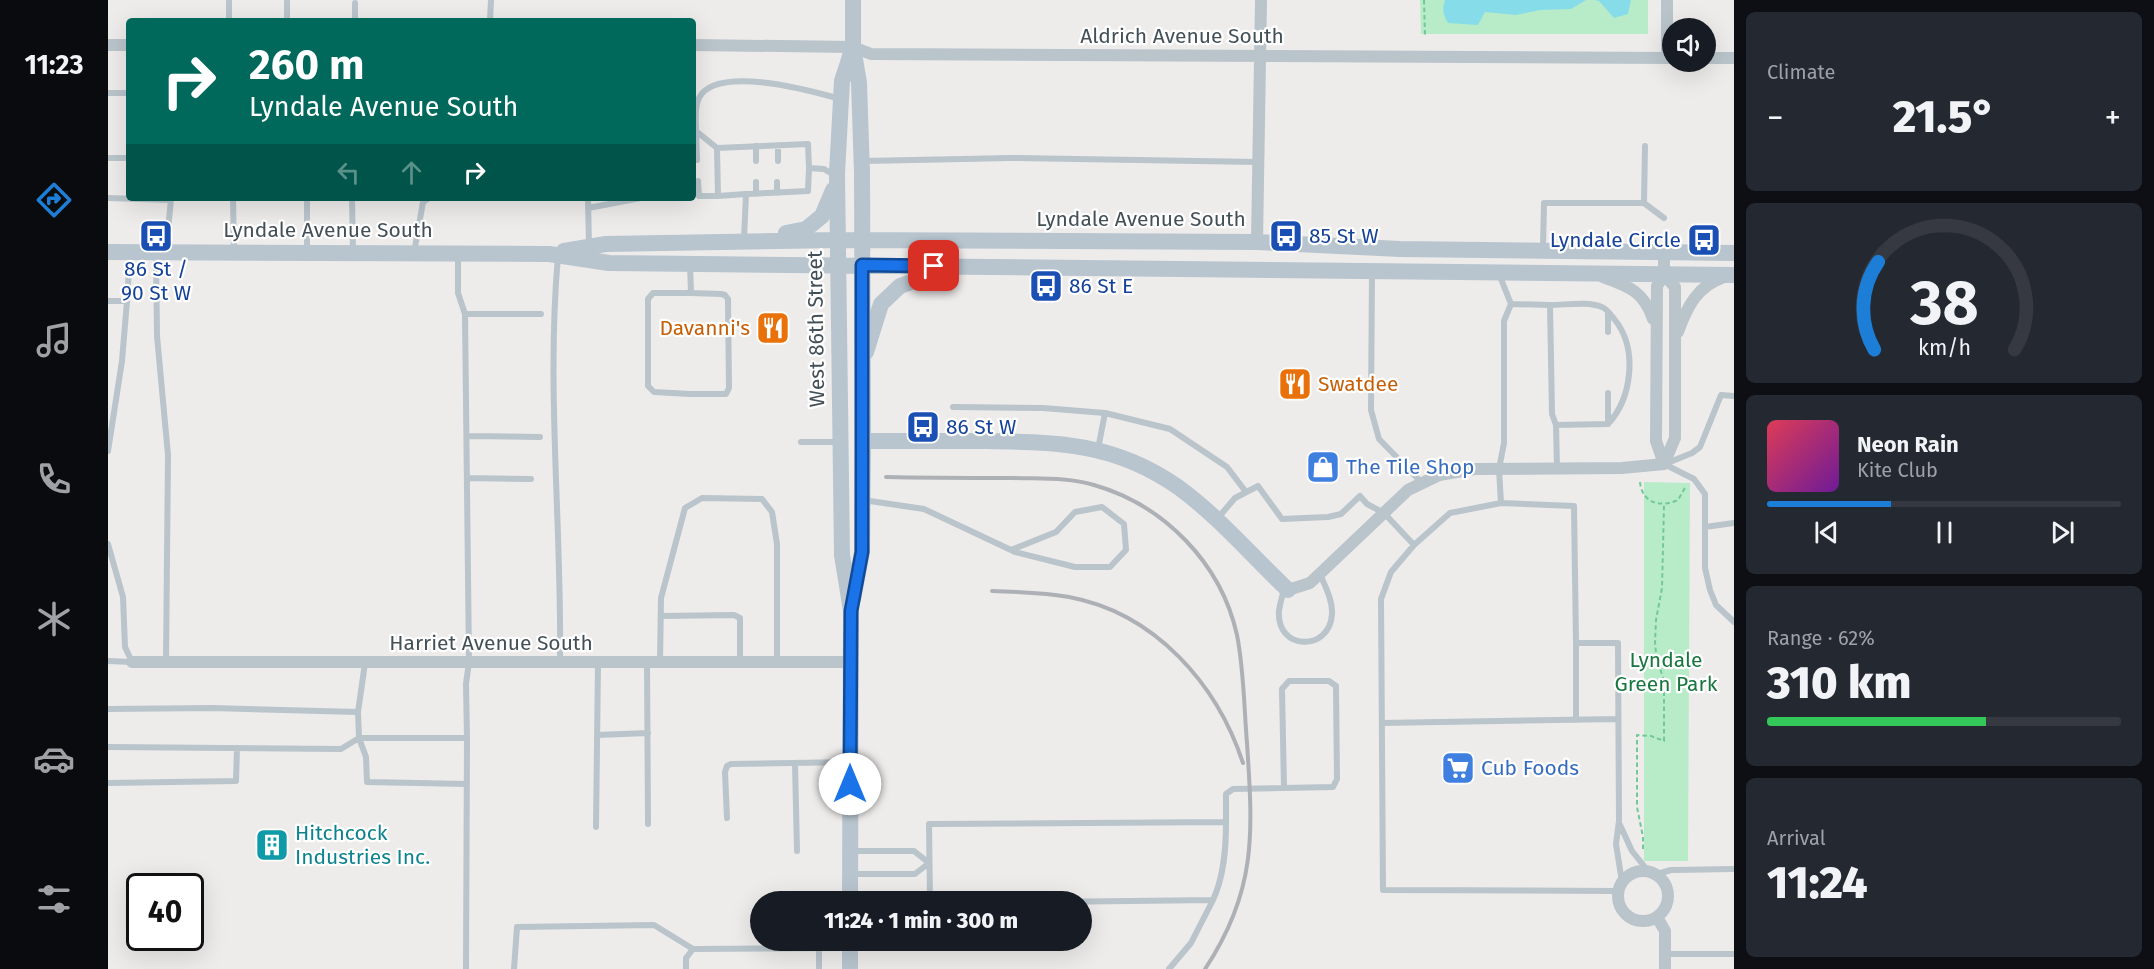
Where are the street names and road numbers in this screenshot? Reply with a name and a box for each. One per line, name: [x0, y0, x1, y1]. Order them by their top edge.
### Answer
street label: Aldrich Avenue South: [1080, 23, 1284, 49]
street label: Lyndale Avenue South: [1036, 206, 1246, 232]
street label: Lyndale Avenue South: [223, 217, 433, 243]
street label: West 86th Street: [802, 250, 830, 408]
street label: Harriet Avenue South: [389, 630, 593, 656]

